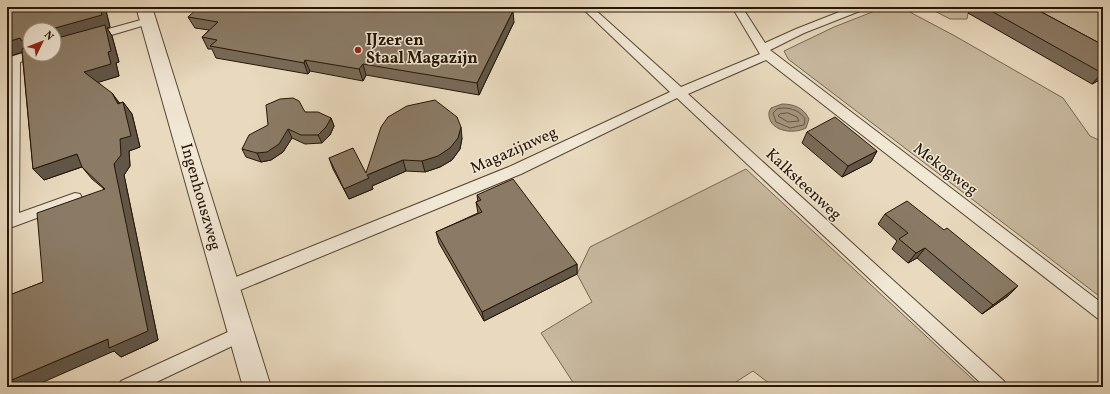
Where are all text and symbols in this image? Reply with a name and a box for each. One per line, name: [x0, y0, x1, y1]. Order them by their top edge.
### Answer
north arrow: [22, 22, 62, 62]
text: N: [40, 28, 56, 44]
place label: IJzer en Staal Magazijn: [366, 30, 478, 70]
marker: IJzer en Staal Magazijn: [353, 45, 363, 55]
street label: Magazijnweg: [467, 122, 561, 180]
street label: Mekogweg: [908, 139, 982, 201]
street label: Ingenhouszweg: [174, 141, 226, 253]
street label: Kalksteenweg: [760, 144, 846, 226]

